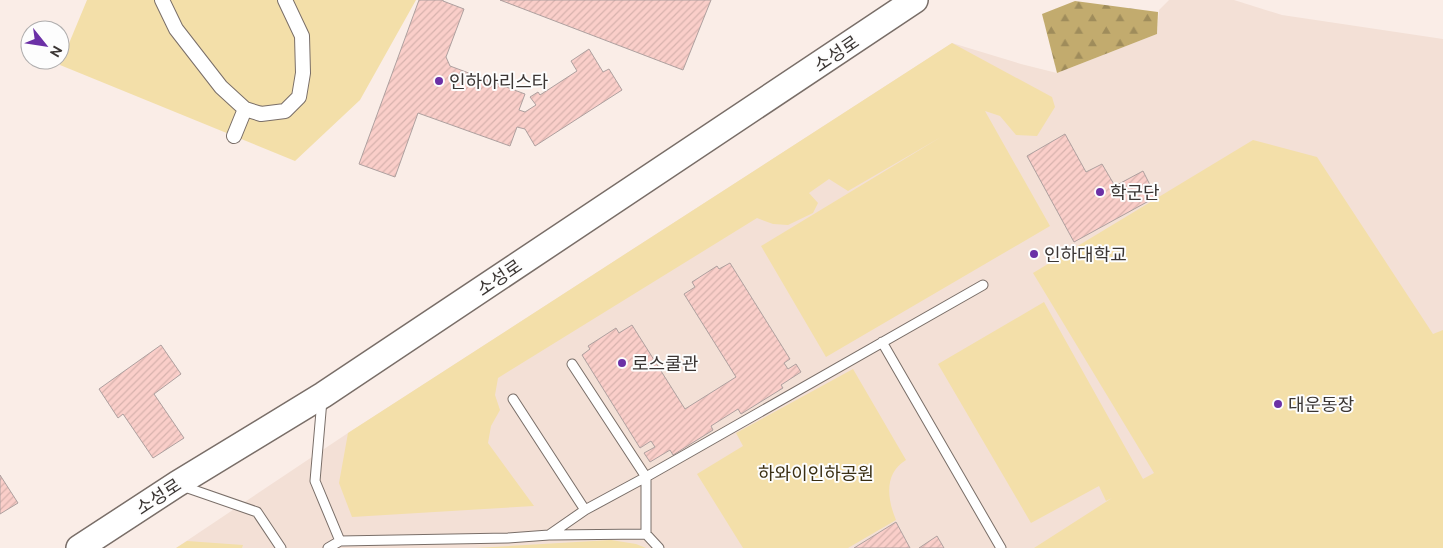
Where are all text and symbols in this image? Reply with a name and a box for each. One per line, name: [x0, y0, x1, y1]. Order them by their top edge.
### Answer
north arrow: [20, 20, 70, 70]
street label: 소성로: [810, 31, 862, 75]
text: N: [47, 43, 66, 60]
place label: 인하아리스타: [449, 71, 549, 91]
marker: 인하아리스타: [433, 75, 445, 87]
place label: 학군단: [1110, 182, 1160, 202]
marker: 학군단: [1094, 186, 1106, 198]
place label: 인하대학교: [1044, 244, 1127, 264]
marker: 인하대학교: [1028, 248, 1040, 260]
street label: 소성로: [473, 255, 525, 299]
place label: 로스쿨관: [632, 353, 699, 373]
marker: 로스쿨관: [616, 357, 628, 369]
place label: 대운동장: [1288, 394, 1354, 414]
marker: 대운동장: [1272, 398, 1284, 410]
park label: 하와이인하공원: [758, 463, 874, 483]
street label: 소성로: [132, 474, 184, 518]

